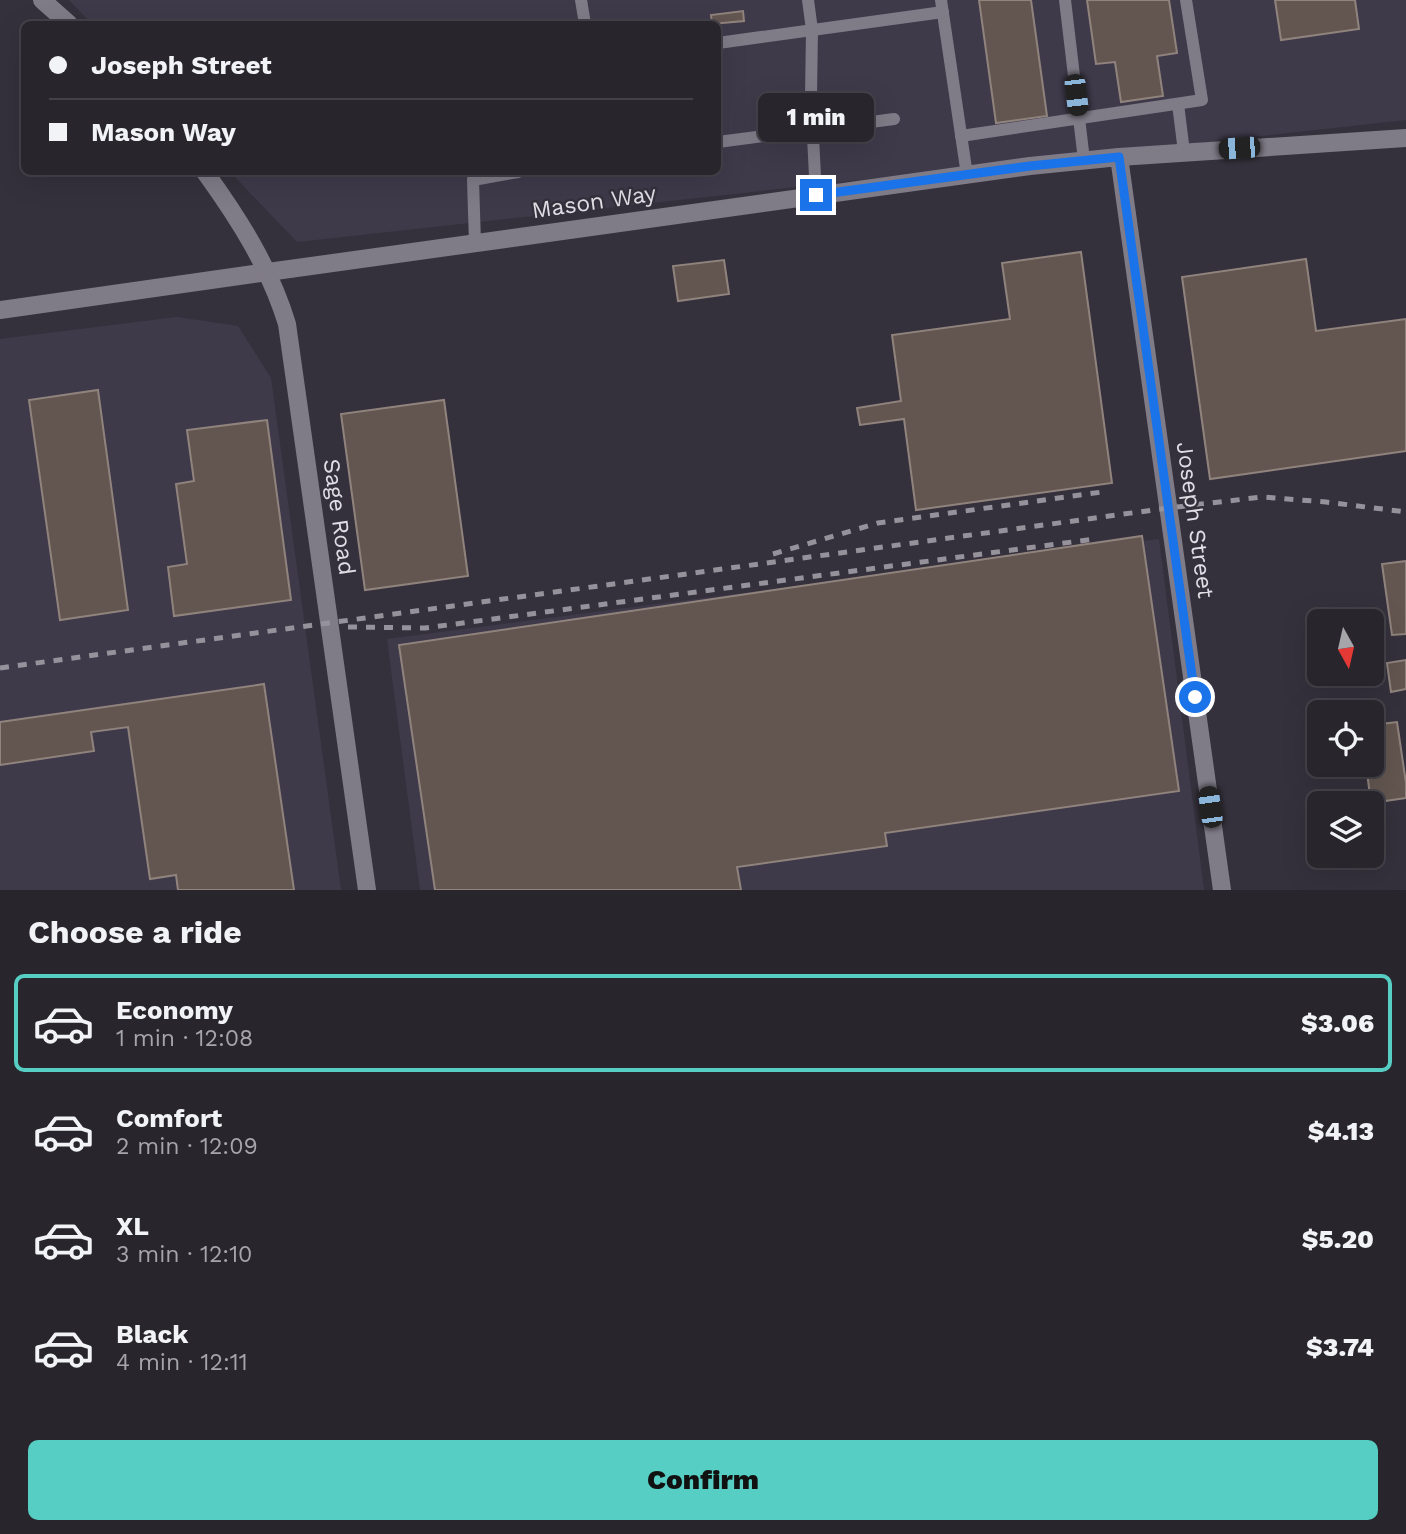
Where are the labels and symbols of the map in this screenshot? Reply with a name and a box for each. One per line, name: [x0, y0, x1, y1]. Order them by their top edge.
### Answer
car: [1064, 73, 1089, 117]
callout: 1 min: [758, 94, 874, 142]
car: [1218, 136, 1261, 160]
route end: [800, 179, 832, 211]
street label: Mason Way: [530, 180, 658, 224]
street label: Joseph Street: [1171, 440, 1219, 600]
street label: Sage Road: [317, 457, 361, 577]
north arrow: [1307, 609, 1384, 686]
route start: [1179, 681, 1211, 713]
car: [1197, 785, 1224, 829]

